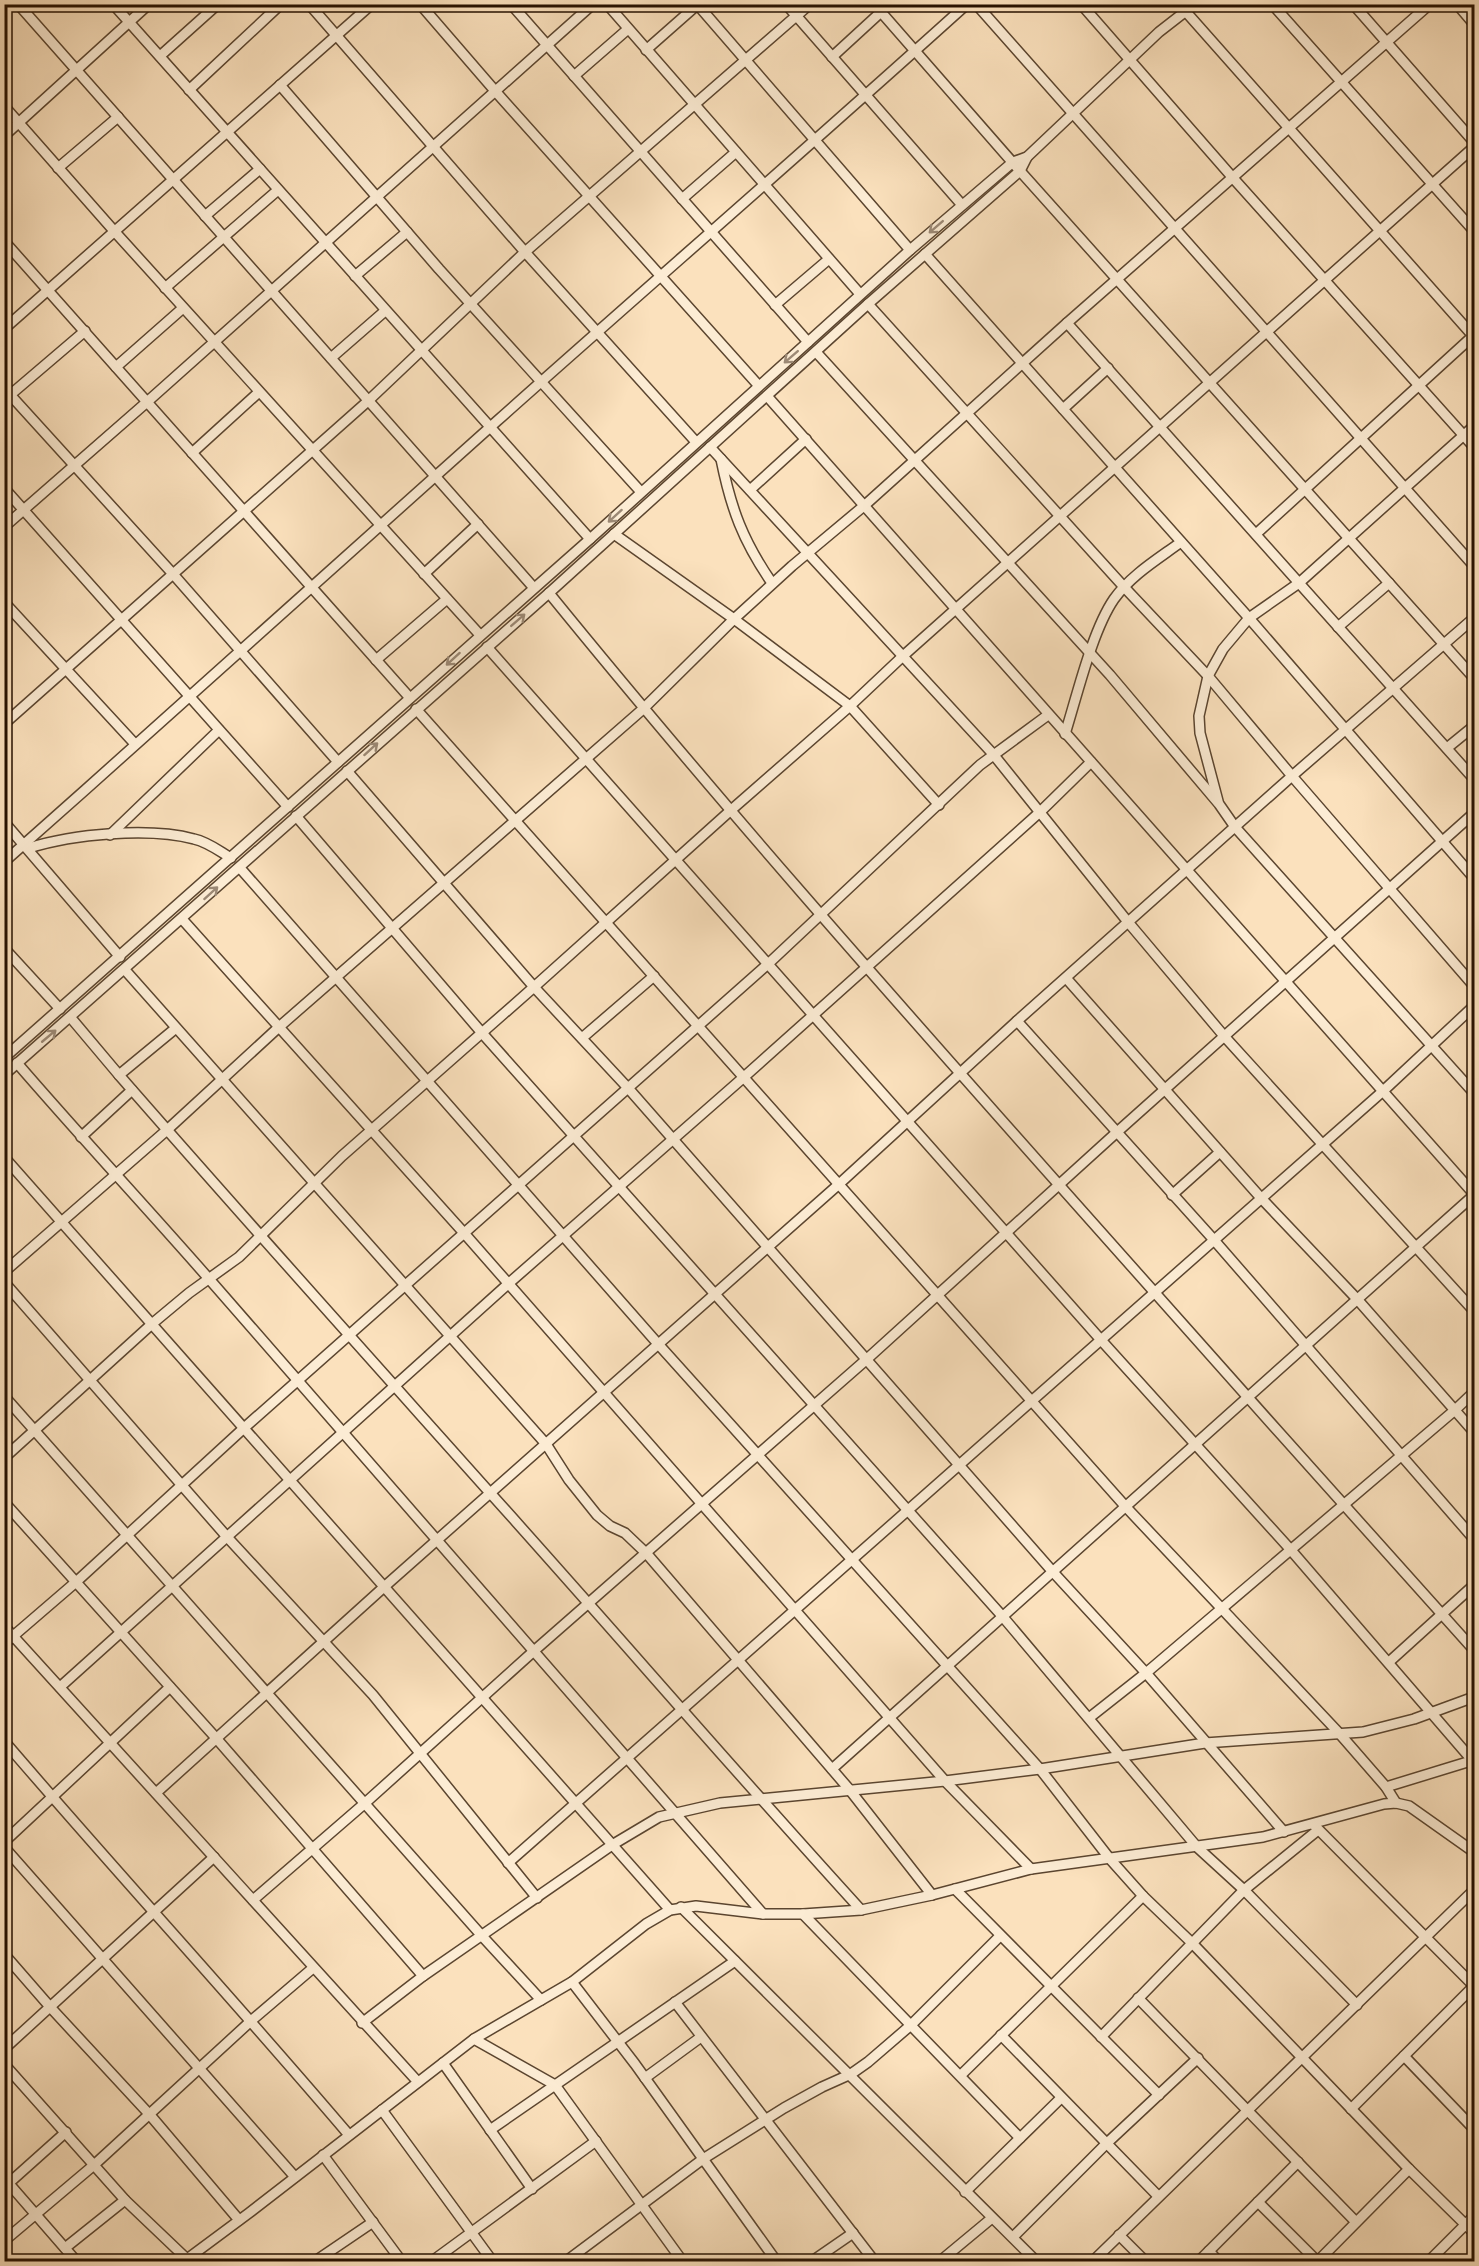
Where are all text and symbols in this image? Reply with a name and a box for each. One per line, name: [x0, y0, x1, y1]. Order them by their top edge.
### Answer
one-way arrow: [929, 220, 944, 234]
one-way arrow: [784, 350, 799, 364]
one-way arrow: [608, 509, 623, 523]
one-way arrow: [510, 613, 525, 627]
one-way arrow: [446, 652, 461, 666]
one-way arrow: [363, 742, 378, 756]
one-way arrow: [203, 887, 219, 900]
one-way arrow: [41, 1029, 56, 1043]

